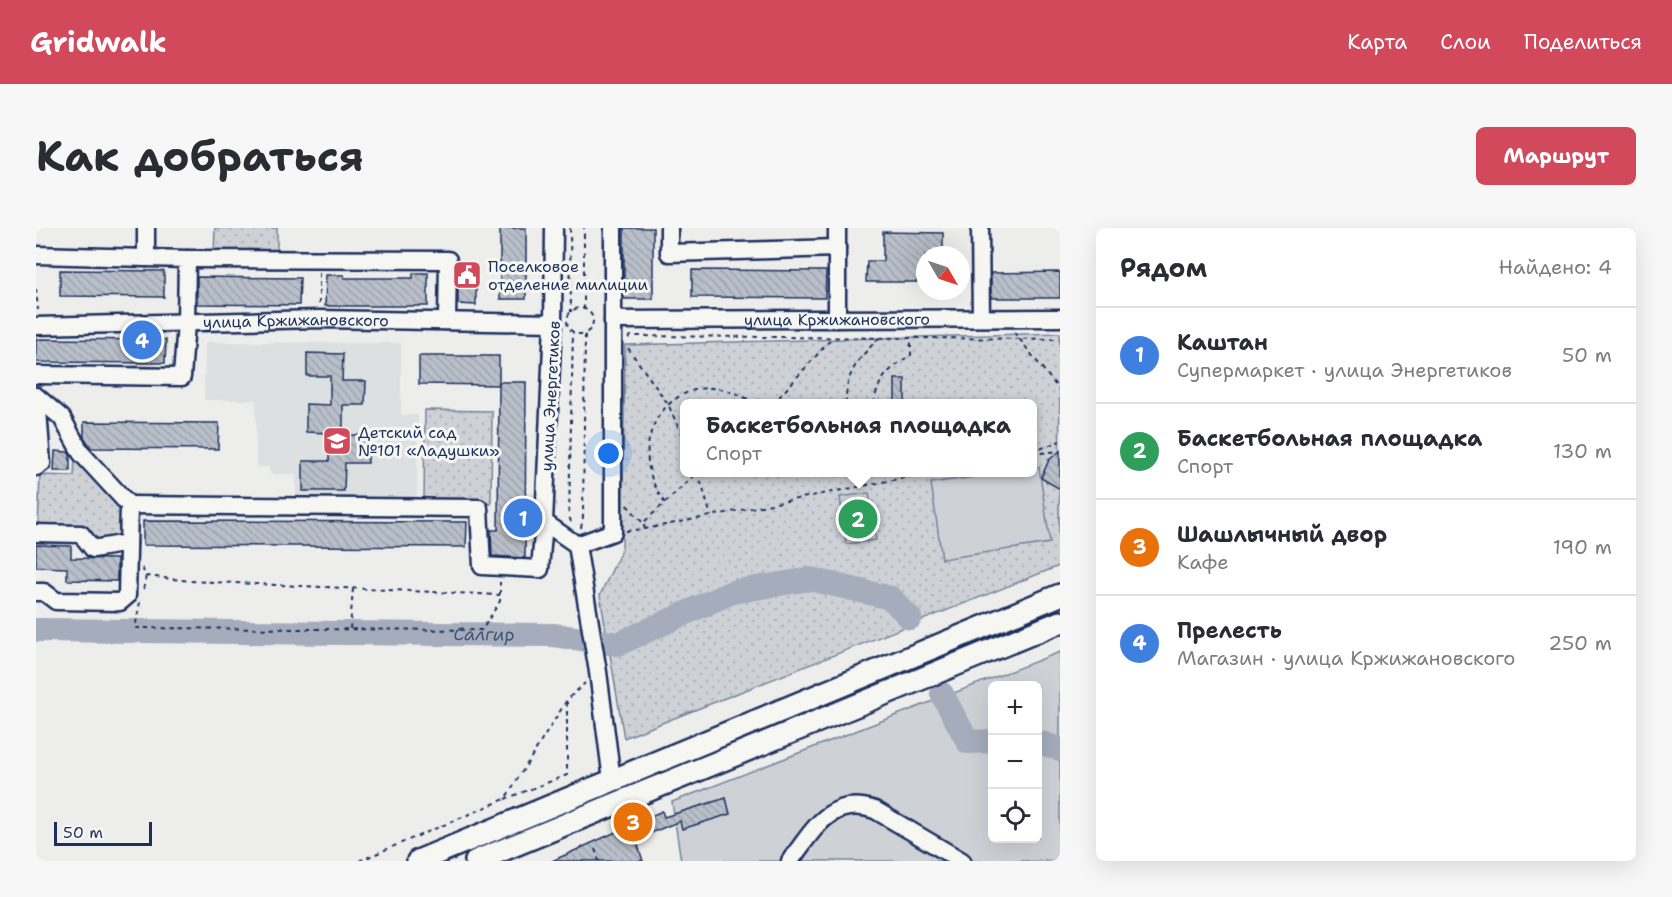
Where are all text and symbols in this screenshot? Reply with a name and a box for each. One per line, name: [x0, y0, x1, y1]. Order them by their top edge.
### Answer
text: Gridwalk: [30, 23, 167, 61]
text: Карта: [1347, 28, 1407, 56]
text: Слои: [1440, 28, 1491, 56]
text: Поделиться: [1524, 28, 1642, 56]
button: Маршрут: [1476, 127, 1636, 185]
text: Как добраться: [36, 128, 364, 184]
north arrow: [916, 246, 970, 300]
text: Рядом: [1120, 250, 1207, 285]
text: Найдено: 4: [1499, 254, 1612, 280]
place label: Поселковое отделение милиции: [488, 256, 648, 295]
public building icon: Поселковое отделение милиции: [451, 259, 483, 291]
street label: улица Кржижановского: [203, 309, 389, 333]
street label: улица Кржижановского: [744, 309, 930, 330]
pin: 4: [122, 318, 162, 362]
street label: улица Энергетиков: [536, 320, 565, 472]
text: Каштан: [1177, 328, 1268, 357]
text: 1: [1135, 342, 1144, 368]
text: 50 m: [1562, 342, 1612, 368]
text: Супермаркет · улица Энергетиков: [1177, 357, 1512, 383]
popup: [680, 399, 1037, 477]
text: Баскетбольная площадка: [706, 411, 1011, 440]
place label: Детский сад №101 «Ладушки»: [358, 422, 499, 461]
text: Баскетбольная площадка: [1177, 424, 1482, 453]
school or university icon: Детский сад №101 «Ладушки»: [321, 425, 353, 457]
text: 2: [1133, 438, 1147, 464]
text: 130 m: [1553, 438, 1612, 464]
your location: [594, 439, 623, 468]
text: Спорт: [706, 440, 762, 466]
text: Спорт: [1177, 453, 1233, 479]
pin: 1: [504, 496, 542, 540]
pin: 2: [838, 496, 878, 542]
text: Шашлычный двор: [1177, 520, 1387, 549]
text: 3: [1133, 534, 1147, 560]
text: 190 m: [1553, 534, 1612, 560]
text: Кафе: [1177, 549, 1229, 575]
text: Прелесть: [1177, 616, 1282, 645]
water label: Салгир: [453, 622, 515, 647]
text: 4: [1133, 630, 1147, 656]
text: 250 m: [1548, 630, 1612, 656]
text: Магазин · улица Кржижановского: [1177, 645, 1515, 671]
map controls: [988, 681, 1042, 843]
button: +: [988, 681, 1042, 735]
button: −: [988, 735, 1042, 789]
button: locate: [988, 789, 1042, 843]
pin: 3: [614, 800, 652, 844]
scale bar: [54, 819, 152, 846]
text: 50 m: [63, 822, 103, 843]

